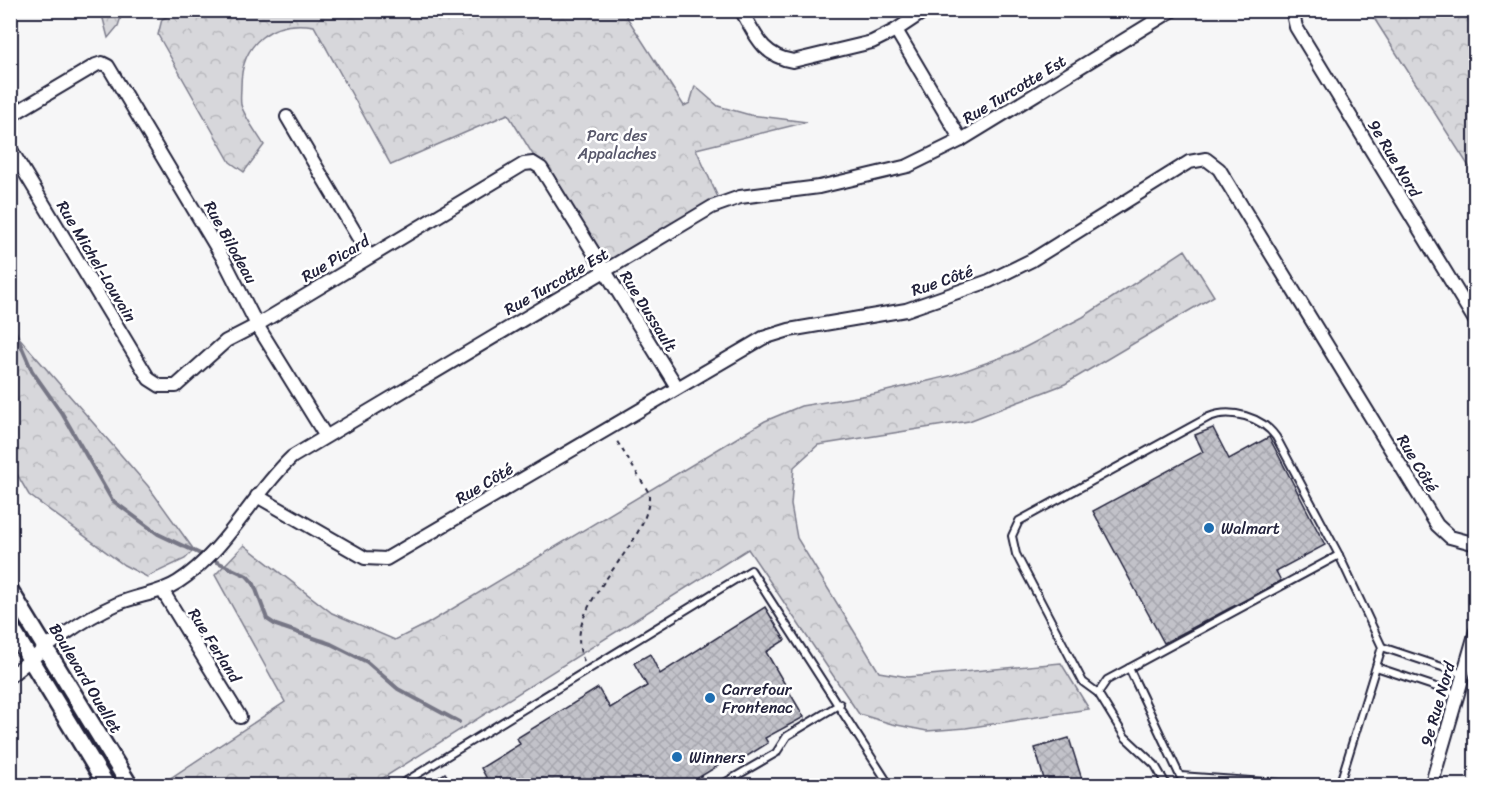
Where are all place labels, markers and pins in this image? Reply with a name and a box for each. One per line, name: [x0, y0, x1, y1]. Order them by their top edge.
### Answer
place label: Walmart: [1221, 514, 1280, 543]
marker: Walmart: [1202, 521, 1216, 535]
place label: Carrefour Frontenac: [722, 675, 793, 722]
marker: Carrefour Frontenac: [703, 691, 717, 705]
place label: Winners: [689, 743, 746, 772]
marker: Winners: [670, 750, 684, 764]

